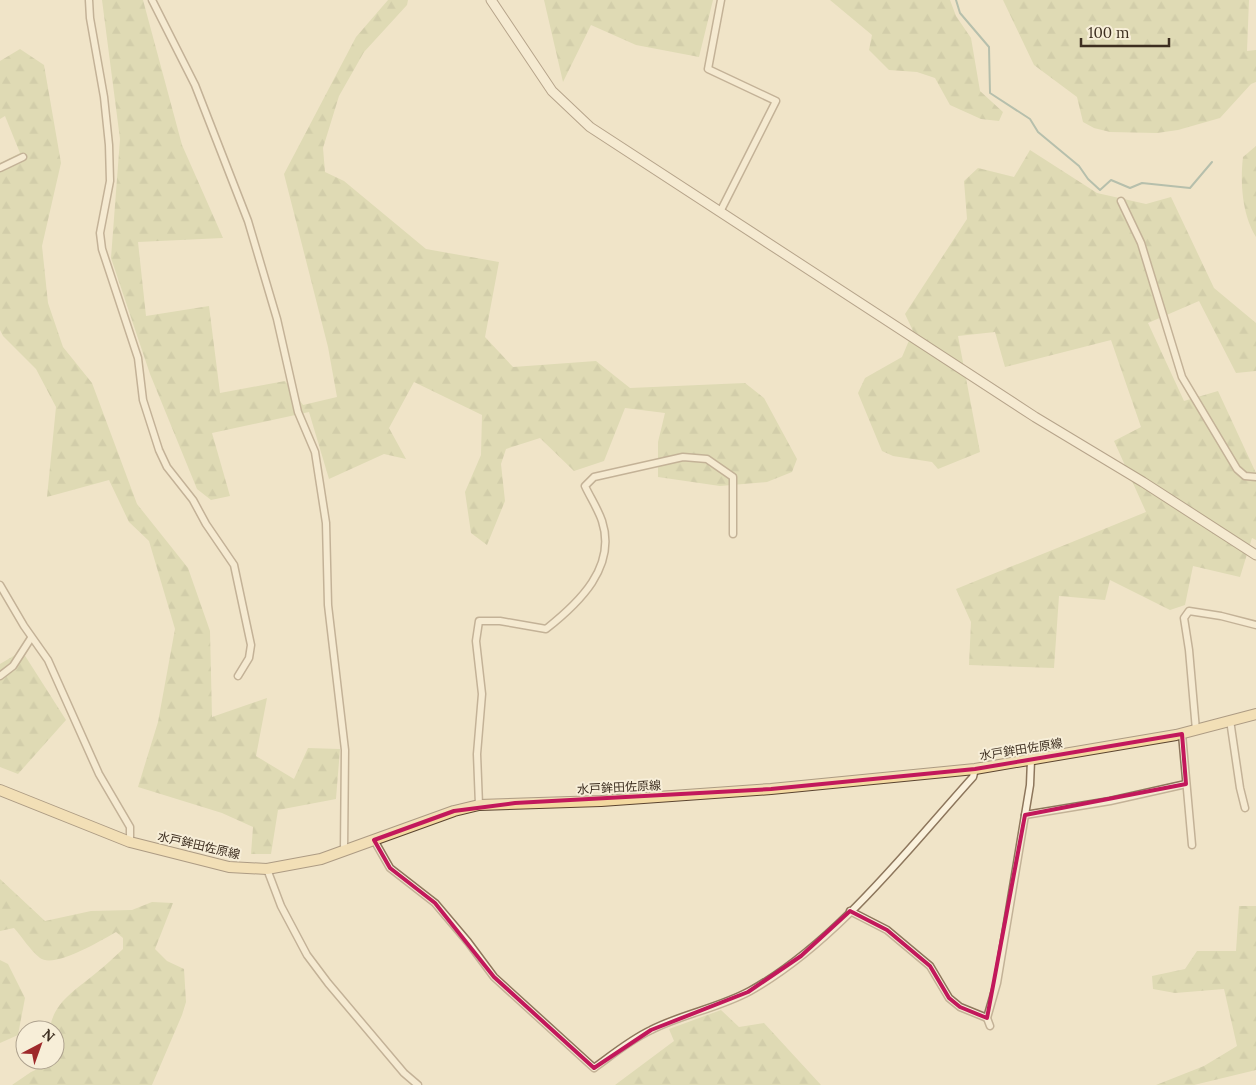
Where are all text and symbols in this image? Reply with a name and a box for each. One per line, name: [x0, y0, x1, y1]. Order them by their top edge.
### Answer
scale bar: [1081, 15, 1168, 47]
text: 100 m: [1088, 23, 1129, 42]
street label: 水戸鉾田佐原線: [978, 735, 1064, 763]
street label: 水戸鉾田佐原線: [577, 777, 661, 797]
street label: 水戸鉾田佐原線: [156, 828, 242, 862]
north arrow: [15, 1020, 65, 1070]
text: N: [39, 1025, 59, 1046]

